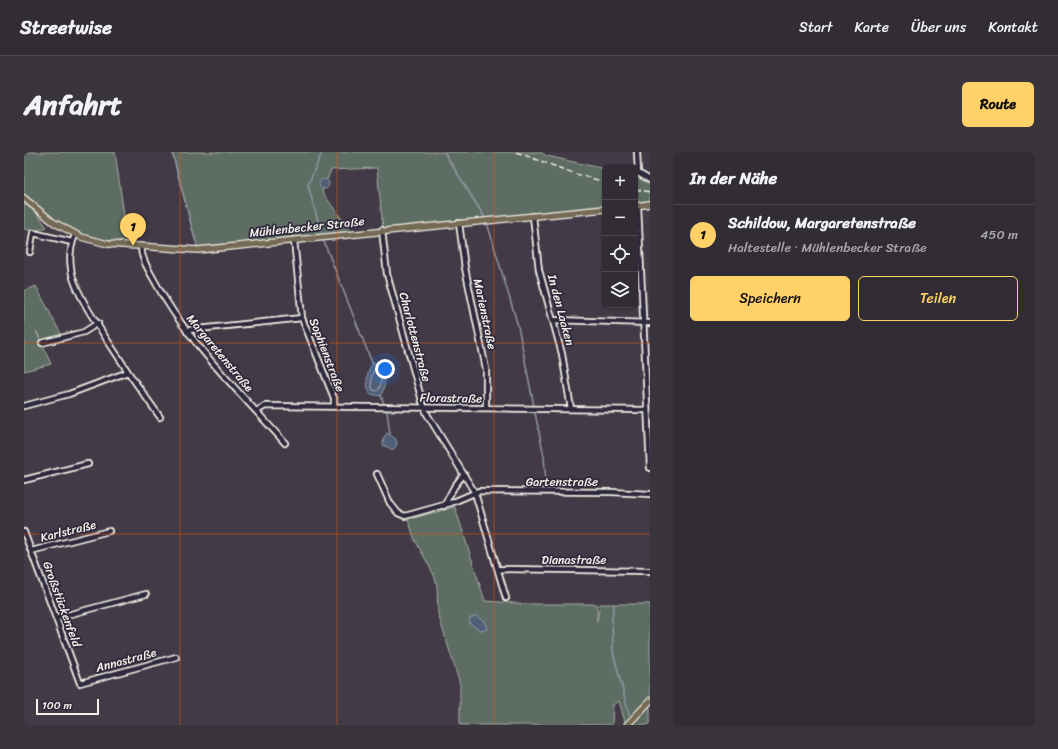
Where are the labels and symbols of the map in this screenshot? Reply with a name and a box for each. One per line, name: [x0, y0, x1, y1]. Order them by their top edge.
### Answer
street label: Mühlenbecker Straße: [248, 210, 366, 244]
pin: 1: [120, 213, 146, 246]
street label: In den Laaken: [541, 271, 581, 349]
street label: Marienstraße: [467, 277, 503, 351]
street label: Charlottenstraße: [392, 290, 438, 384]
street label: Margaretenstraße: [181, 309, 260, 397]
street label: Sophienstraße: [303, 315, 351, 395]
your location: [375, 359, 395, 379]
street label: Florastraße: [420, 386, 482, 410]
street label: Gartenstraße: [526, 471, 598, 493]
street label: Karlstraße: [38, 513, 98, 549]
street label: Dianastraße: [542, 549, 606, 571]
street label: Großstückenfeld: [36, 558, 88, 651]
street label: Annastraße: [92, 641, 159, 679]
scale bar: [36, 697, 99, 716]

